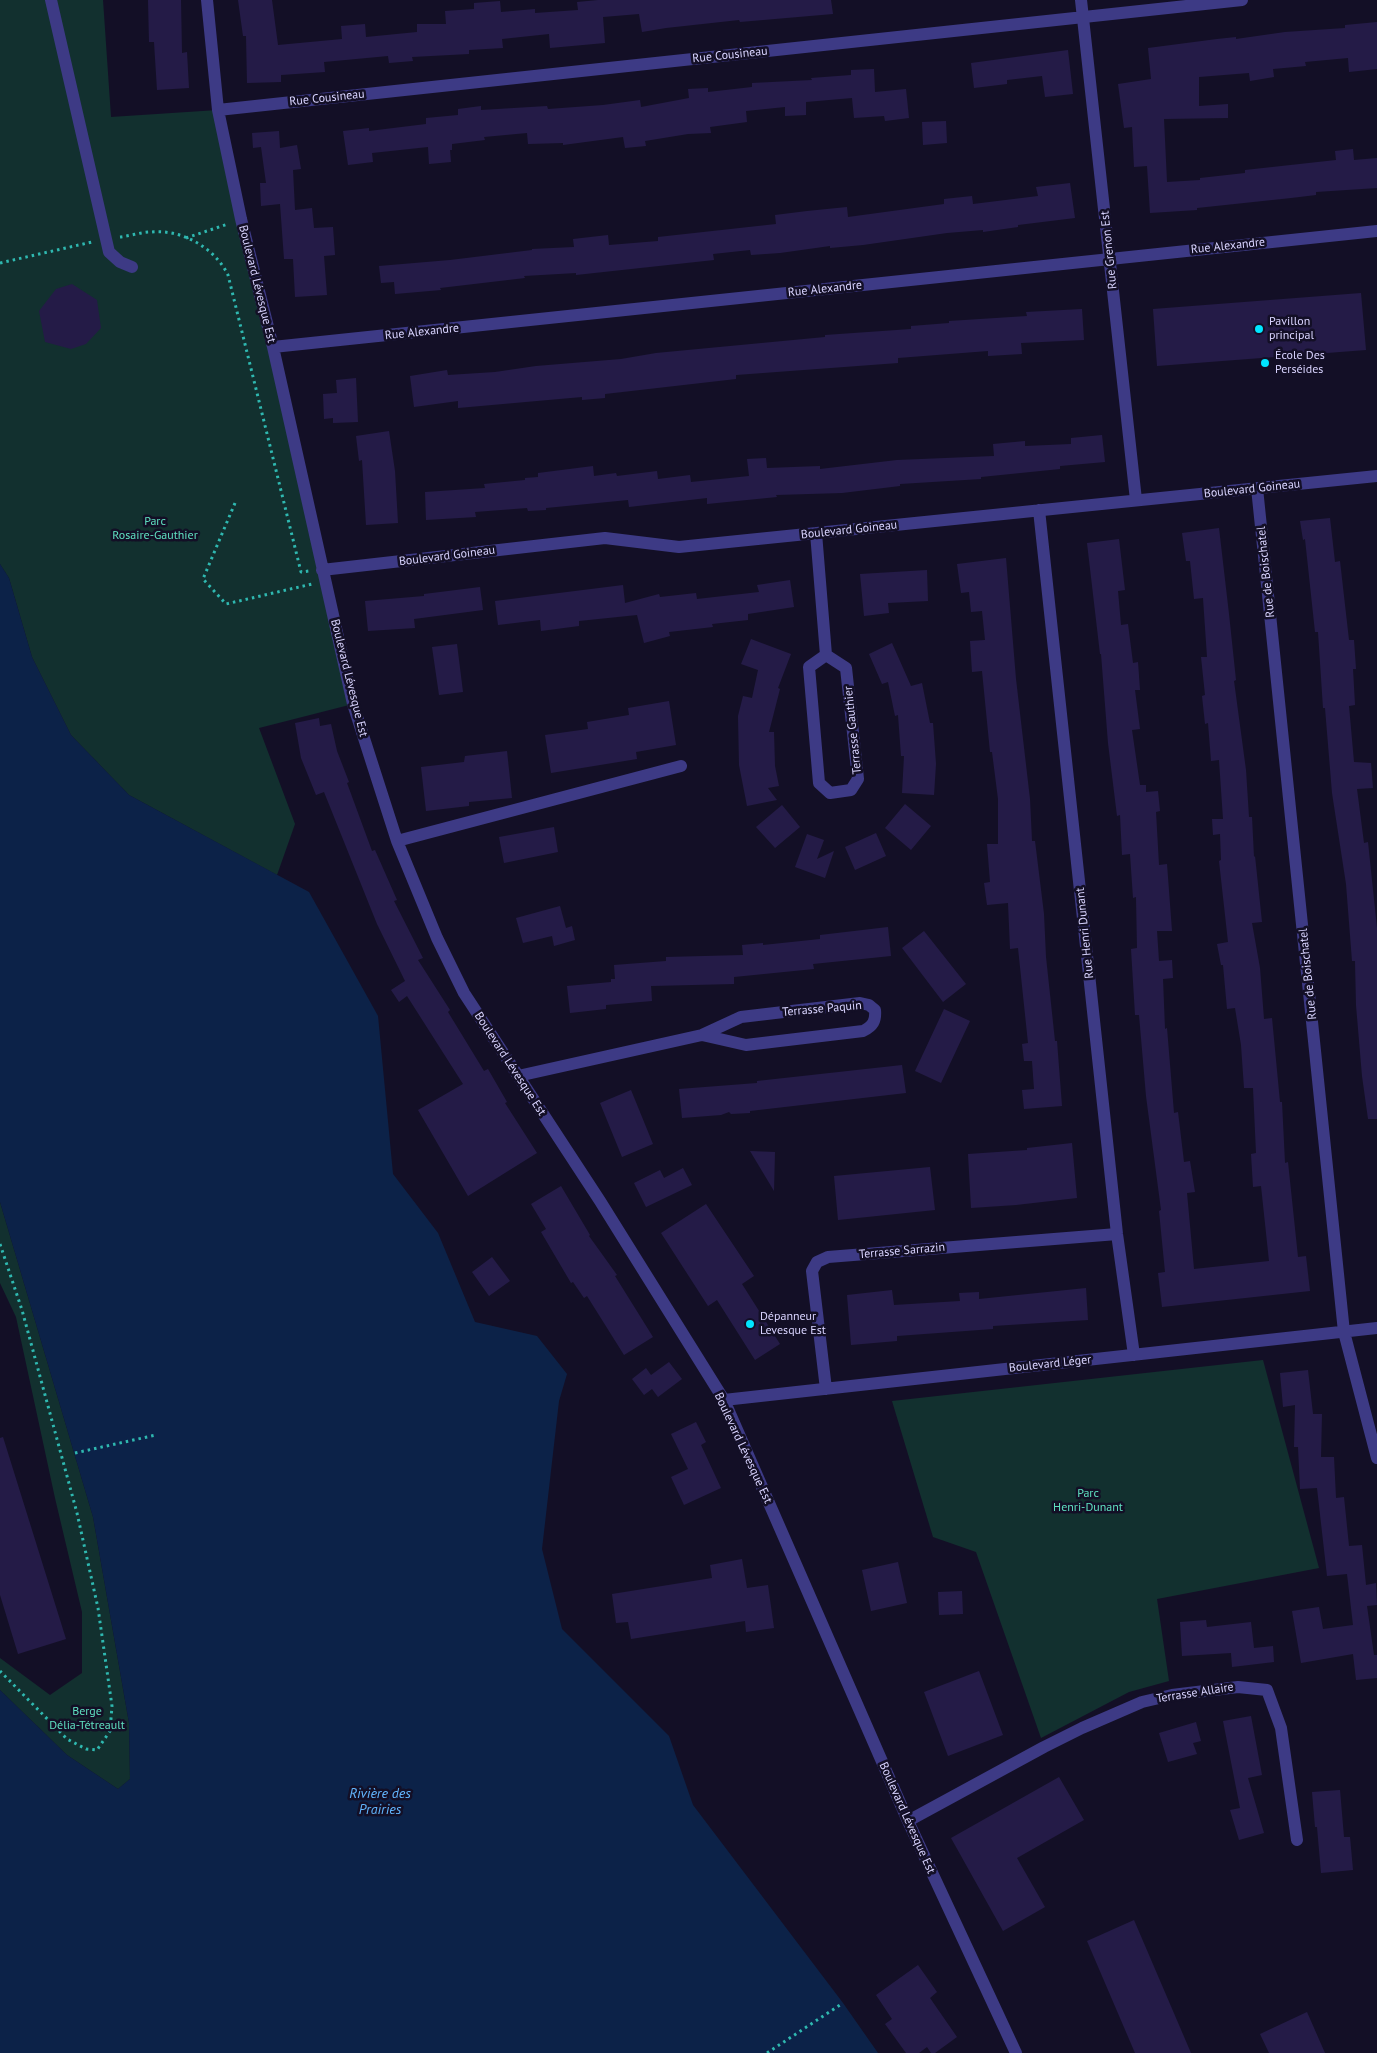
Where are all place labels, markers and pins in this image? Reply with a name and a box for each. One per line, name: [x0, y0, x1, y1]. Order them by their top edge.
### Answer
place label: Pavillon principal: [1269, 315, 1314, 343]
marker: Pavillon principal: [1253, 323, 1265, 335]
place label: École Des Perséides: [1275, 349, 1325, 377]
marker: École Des Perséides: [1259, 357, 1271, 369]
place label: Dépanneur Levesque Est: [760, 1310, 826, 1338]
marker: Dépanneur Levesque Est: [744, 1318, 756, 1330]

